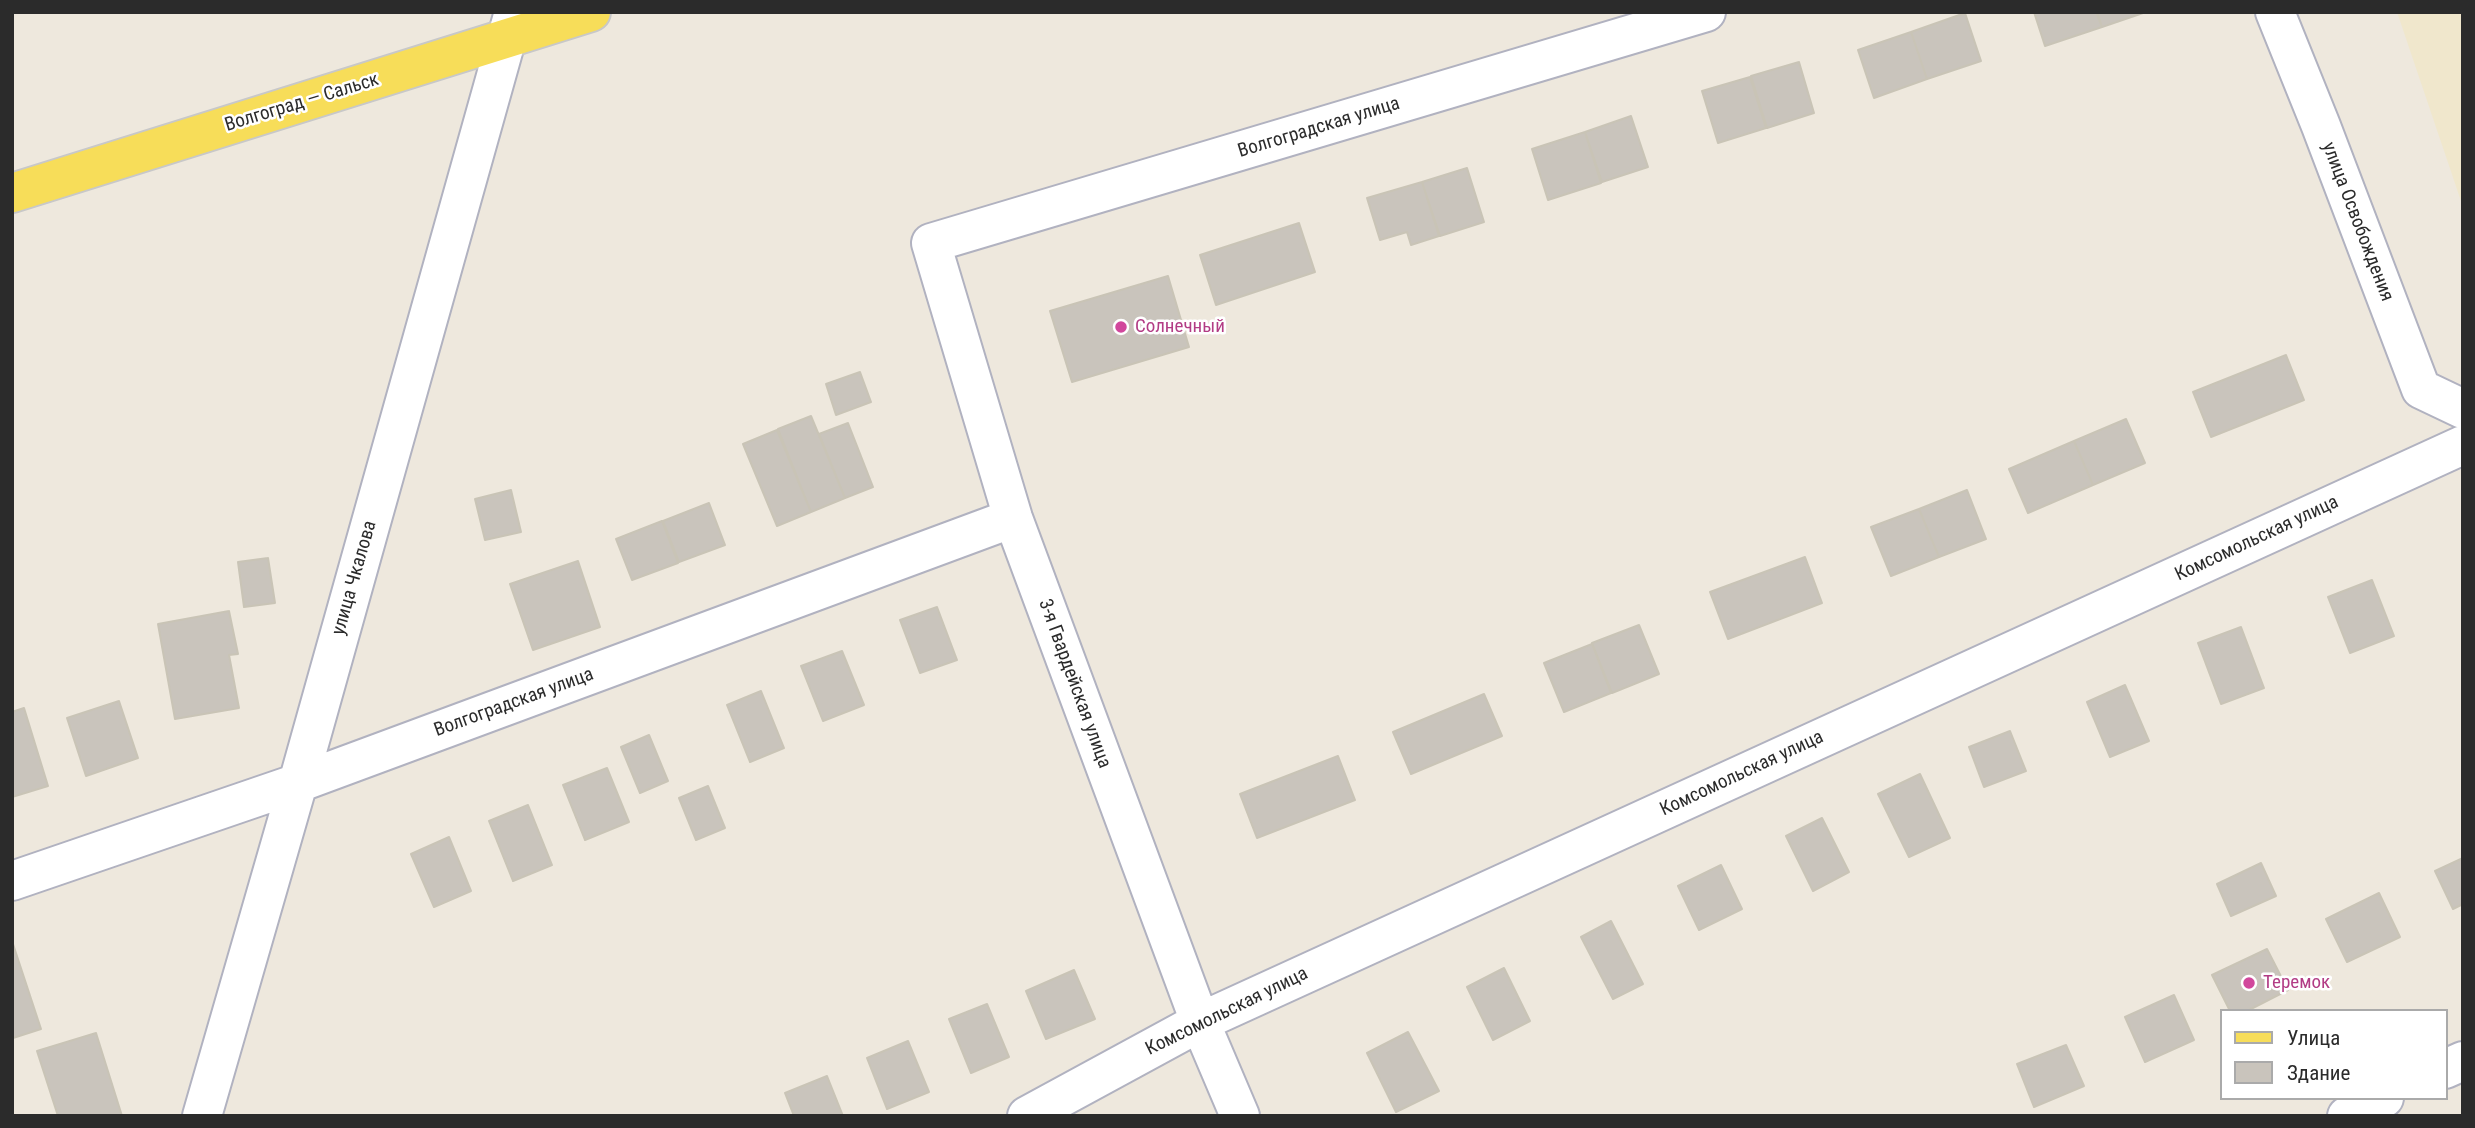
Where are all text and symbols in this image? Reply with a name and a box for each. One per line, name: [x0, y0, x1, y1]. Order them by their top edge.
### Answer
street label: Волгоград — Сальск: [222, 69, 382, 137]
street label: Волгоградская улица: [1235, 93, 1403, 163]
street label: улица Освобождения: [2316, 139, 2398, 305]
place label: Солнечный: [1135, 316, 1225, 338]
marker: Солнечный: [1113, 319, 1129, 335]
street label: Комсомольская улица: [2172, 491, 2342, 587]
street label: улица Чкалова: [328, 518, 382, 638]
street label: 3-я Гвардейская улица: [1033, 596, 1115, 772]
street label: Волгоградская улица: [431, 664, 597, 742]
street label: Комсомольская улица: [1657, 726, 1827, 822]
street label: Комсомольская улица: [1142, 963, 1312, 1061]
place label: Теремок: [2263, 972, 2330, 994]
marker: Теремок: [2241, 975, 2257, 991]
legend: [2220, 1009, 2447, 1100]
text: Улица: [2287, 1026, 2340, 1050]
text: Здание: [2287, 1061, 2350, 1085]

